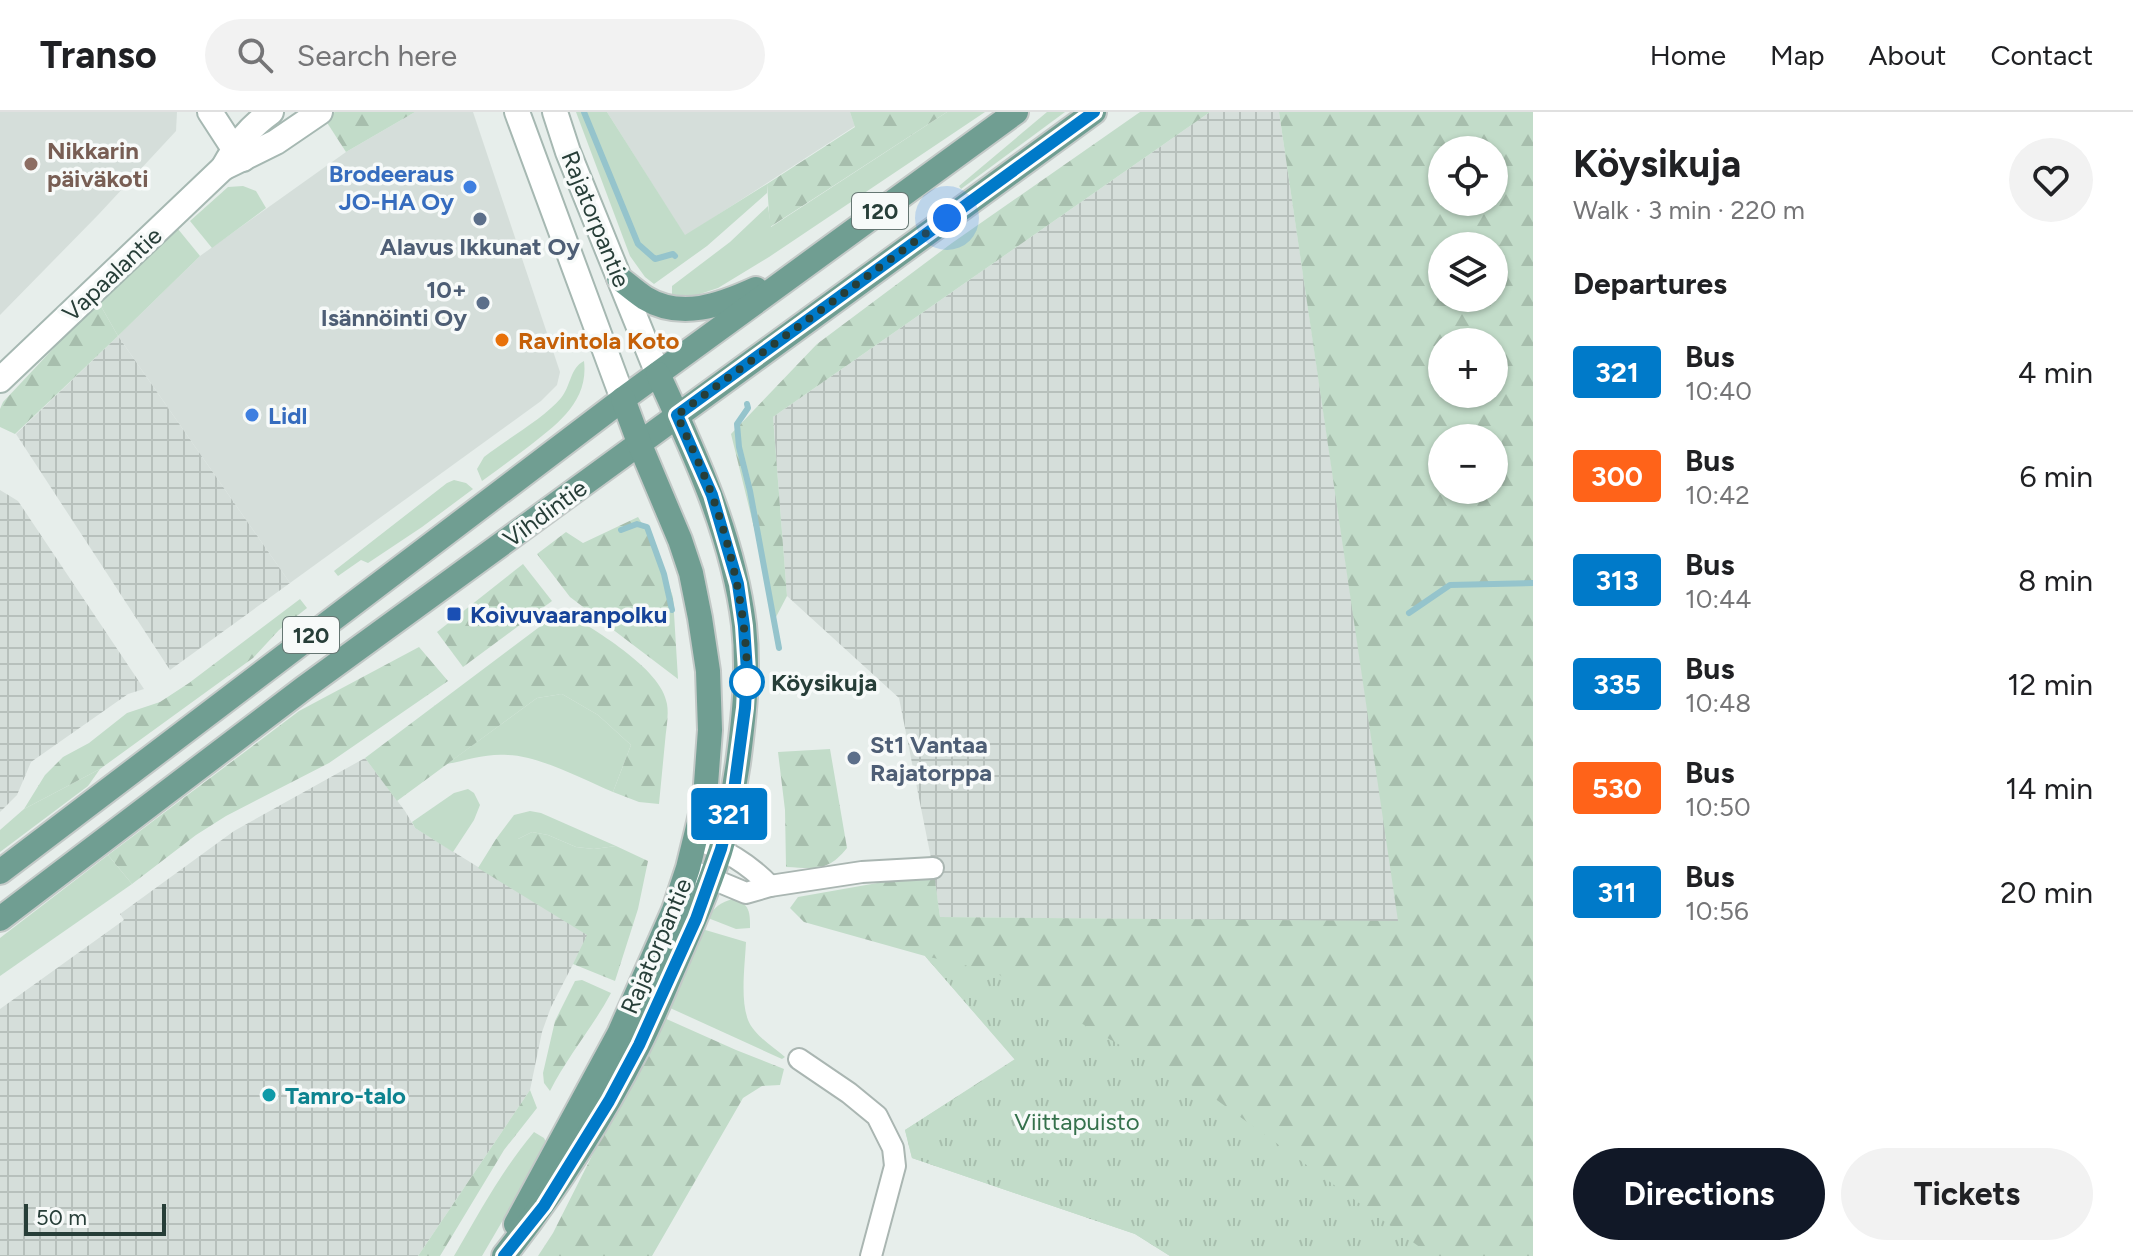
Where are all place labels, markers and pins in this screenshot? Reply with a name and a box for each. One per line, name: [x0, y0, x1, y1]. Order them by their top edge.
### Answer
place label: Nikkarin päiväkoti: [47, 136, 149, 193]
marker: Nikkarin päiväkoti: [22, 155, 40, 173]
place label: Brodeeraus JO-HA Oy: [329, 159, 454, 216]
marker: Brodeeraus JO-HA Oy: [461, 178, 479, 196]
marker: Alavus Ikkunat Oy: [471, 210, 489, 228]
place label: Alavus Ikkunat Oy: [380, 232, 580, 261]
place label: 10+ Isännöinti Oy: [321, 275, 467, 332]
marker: 10+ Isännöinti Oy: [474, 294, 492, 312]
place label: Ravintola Koto: [518, 326, 680, 355]
marker: Ravintola Koto: [493, 331, 511, 349]
place label: Lidl: [268, 401, 307, 430]
marker: Lidl: [243, 406, 261, 424]
place label: Koivuvaaranpolku: [470, 600, 667, 629]
marker: Koivuvaaranpolku: [445, 605, 463, 623]
marker: Köysikuja: [730, 665, 764, 699]
place label: Köysikuja: [771, 668, 877, 697]
place label: St1 Vantaa Rajatorppa: [870, 730, 992, 787]
marker: St1 Vantaa Rajatorppa: [845, 749, 863, 767]
place label: Tamro-talo: [285, 1081, 406, 1110]
marker: Tamro-talo: [260, 1086, 278, 1104]

